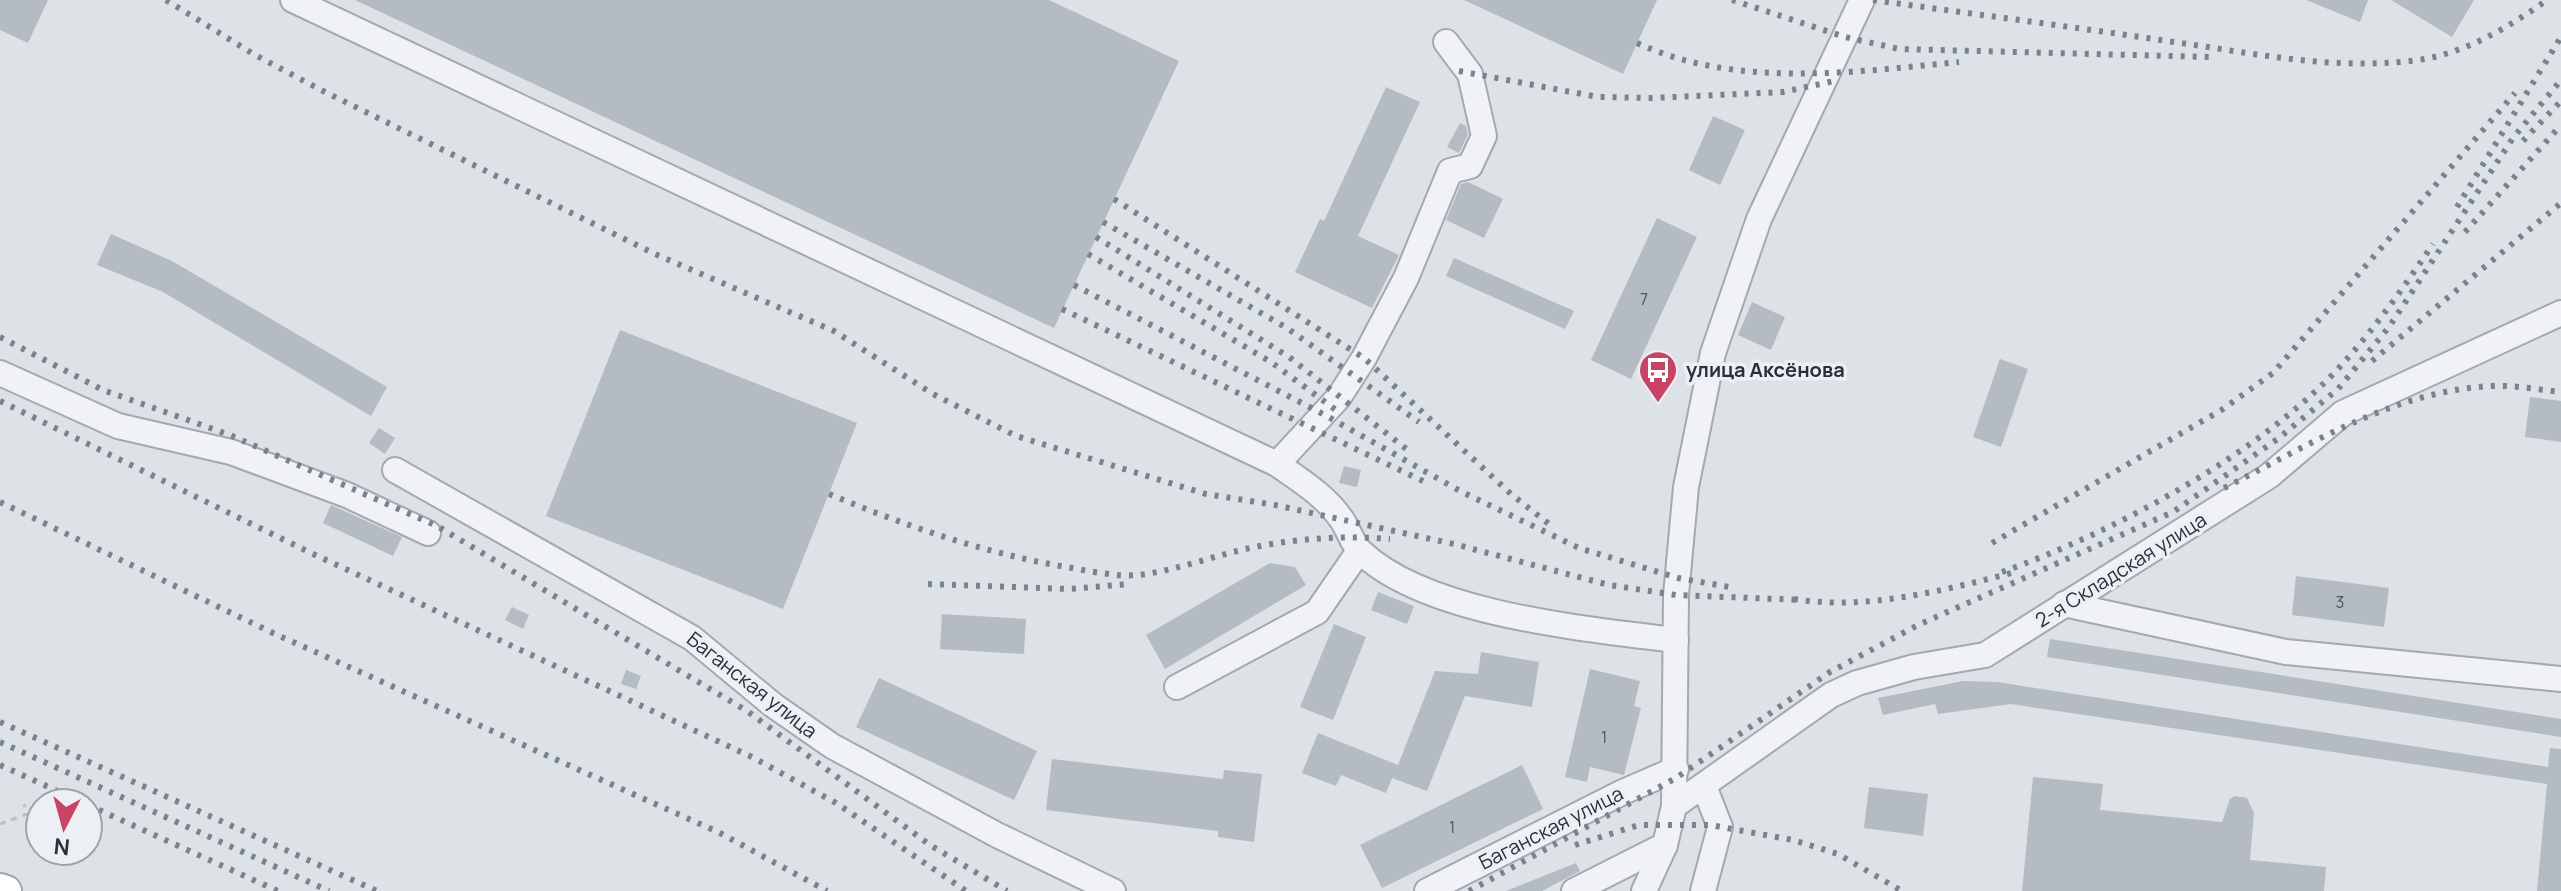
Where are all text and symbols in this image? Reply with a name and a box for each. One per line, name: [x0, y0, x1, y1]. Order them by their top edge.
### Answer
house number: 7: [1640, 288, 1648, 310]
bus stop icon: улица Аксёнова: [1637, 349, 1679, 404]
place label: улица Аксёнова: [1686, 356, 1845, 383]
street label: 2-я Складская улица: [2030, 506, 2211, 633]
house number: 3: [2336, 591, 2344, 613]
street label: Баганская улица: [681, 625, 823, 744]
house number: 1: [1601, 726, 1607, 748]
street label: Баганская улица: [1474, 780, 1628, 876]
north arrow: [24, 787, 104, 867]
house number: 1: [1449, 816, 1455, 838]
text: N: [52, 831, 71, 863]

